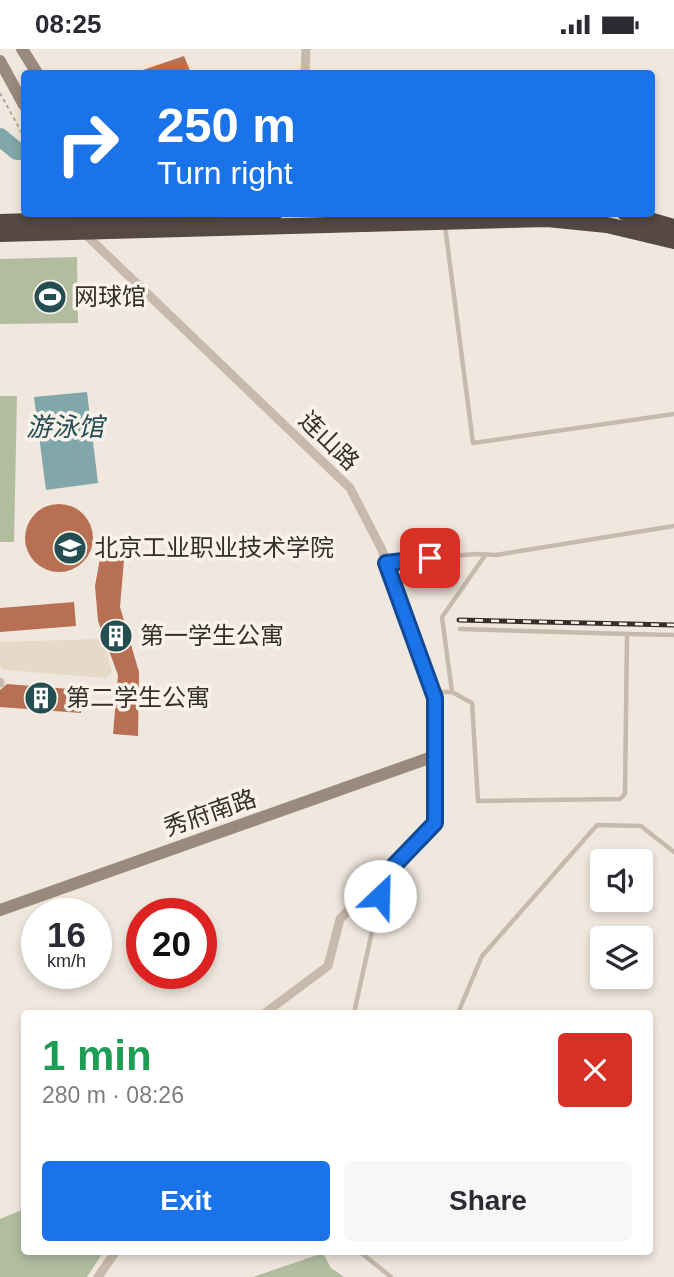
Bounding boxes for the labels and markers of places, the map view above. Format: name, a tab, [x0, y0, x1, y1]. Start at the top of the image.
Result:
sports icon: 网球馆	[31, 278, 69, 316]
place label: 网球馆	[74, 283, 146, 310]
pin	[400, 528, 460, 588]
school or university icon: 北京工业职业技术学院	[51, 529, 89, 567]
place label: 北京工业职业技术学院	[94, 534, 334, 561]
building icon: 第一学生公寓	[97, 617, 135, 655]
place label: 第一学生公寓	[140, 622, 284, 649]
building icon: 第二学生公寓	[22, 679, 60, 717]
place label: 第二学生公寓	[66, 684, 210, 711]

